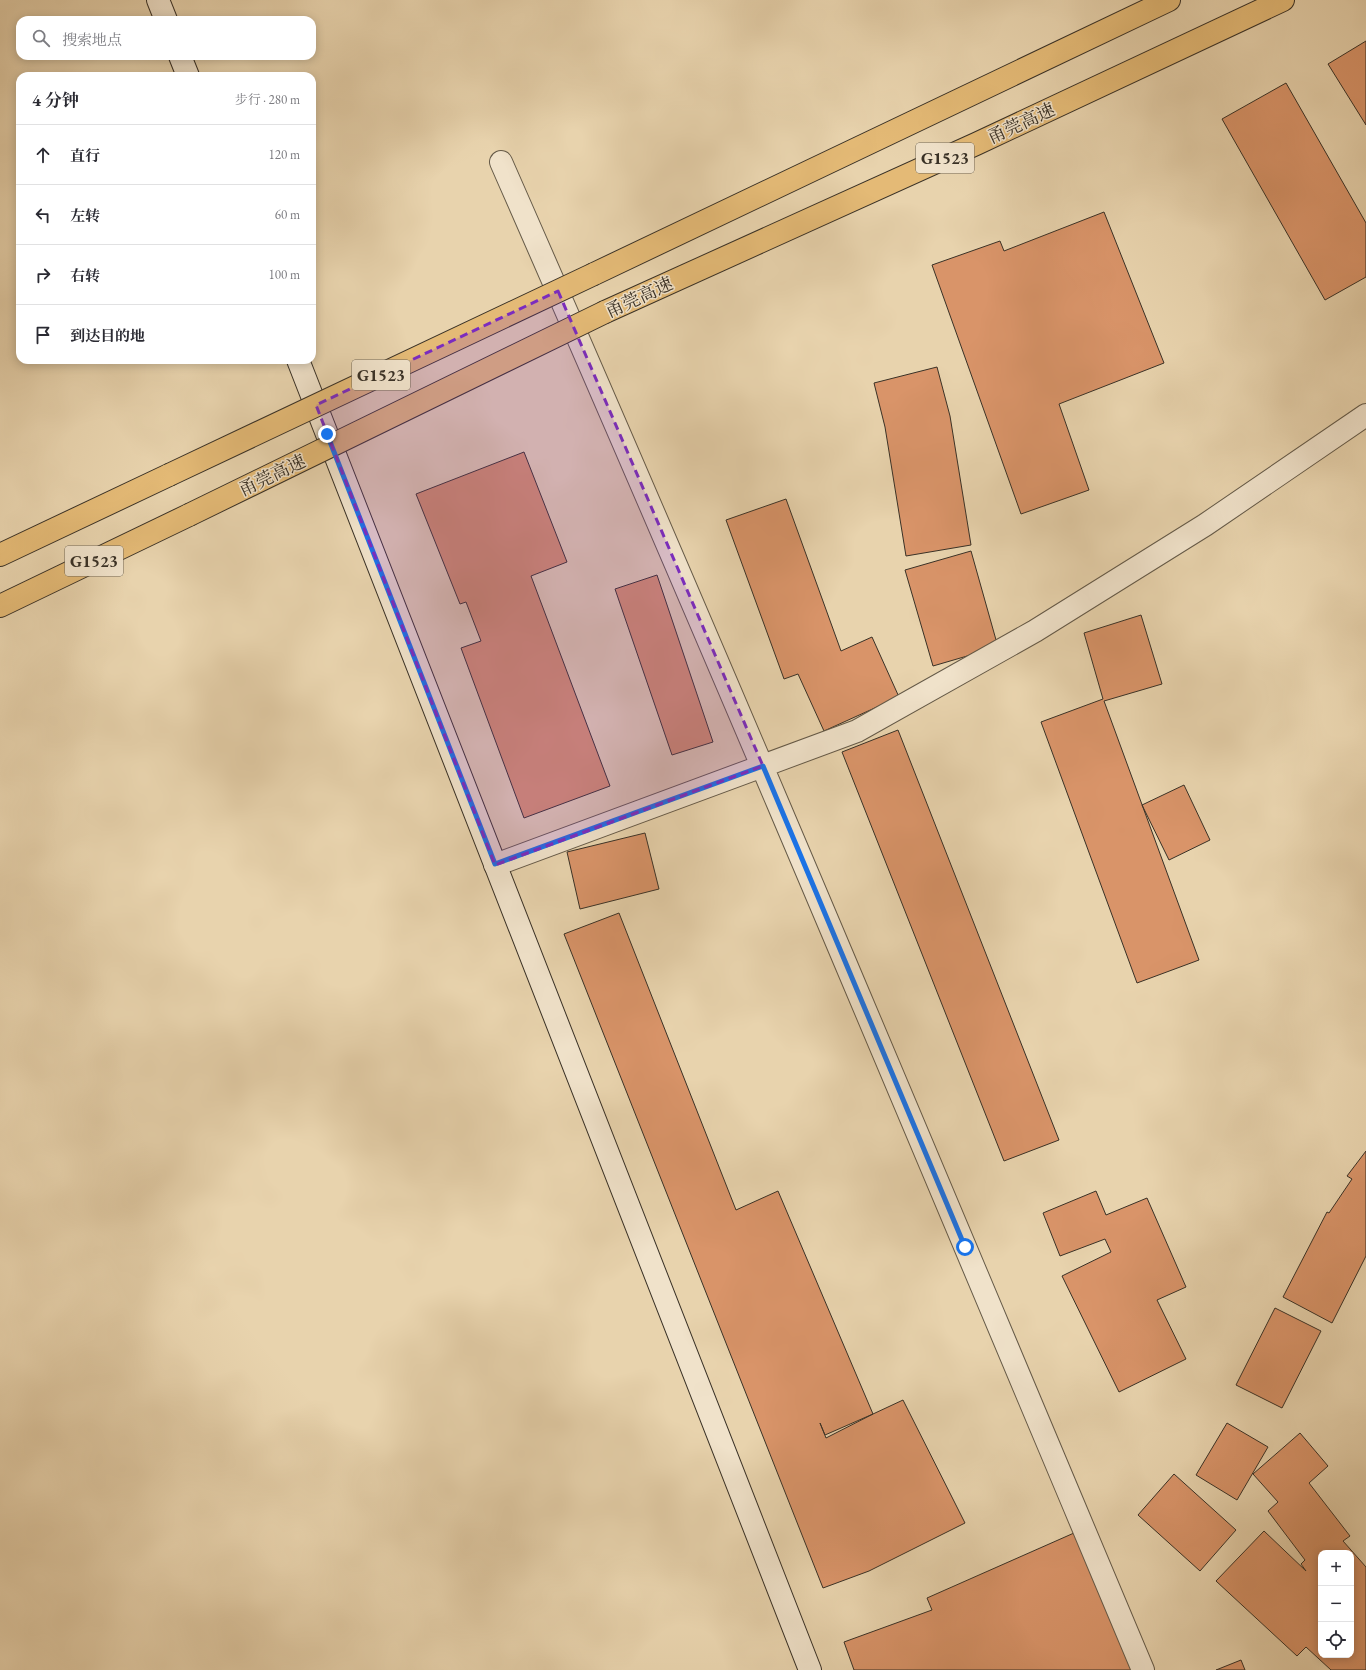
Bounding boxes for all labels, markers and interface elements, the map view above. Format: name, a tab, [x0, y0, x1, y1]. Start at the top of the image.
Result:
search box	[16, 16, 316, 60]
icon: search	[30, 27, 52, 49]
text: 搜索地点	[62, 30, 122, 49]
text: 4 分钟	[32, 89, 79, 111]
text: 步行 · 280 m	[235, 91, 300, 108]
street label: 甬莞高速	[984, 97, 1058, 149]
road number: G1523	[916, 143, 974, 173]
icon: ahead	[32, 144, 54, 166]
text: 直行	[70, 146, 100, 165]
text: 120 m	[269, 146, 300, 163]
icon: left	[32, 204, 54, 226]
text: 左转	[70, 206, 100, 225]
text: 60 m	[275, 206, 300, 223]
icon: right	[32, 264, 54, 286]
text: 右转	[70, 266, 100, 285]
text: 100 m	[269, 266, 300, 283]
street label: 甬莞高速	[602, 271, 676, 323]
icon: arrive	[32, 324, 54, 346]
text: 到达目的地	[70, 326, 145, 345]
road number: G1523	[352, 360, 410, 390]
route end	[318, 425, 336, 443]
street label: 甬莞高速	[235, 449, 309, 501]
road number: G1523	[65, 546, 123, 576]
route start	[956, 1238, 974, 1256]
map controls	[1318, 1550, 1354, 1658]
button: +	[1318, 1550, 1354, 1586]
button: −	[1318, 1586, 1354, 1622]
button: locate	[1318, 1622, 1354, 1658]

